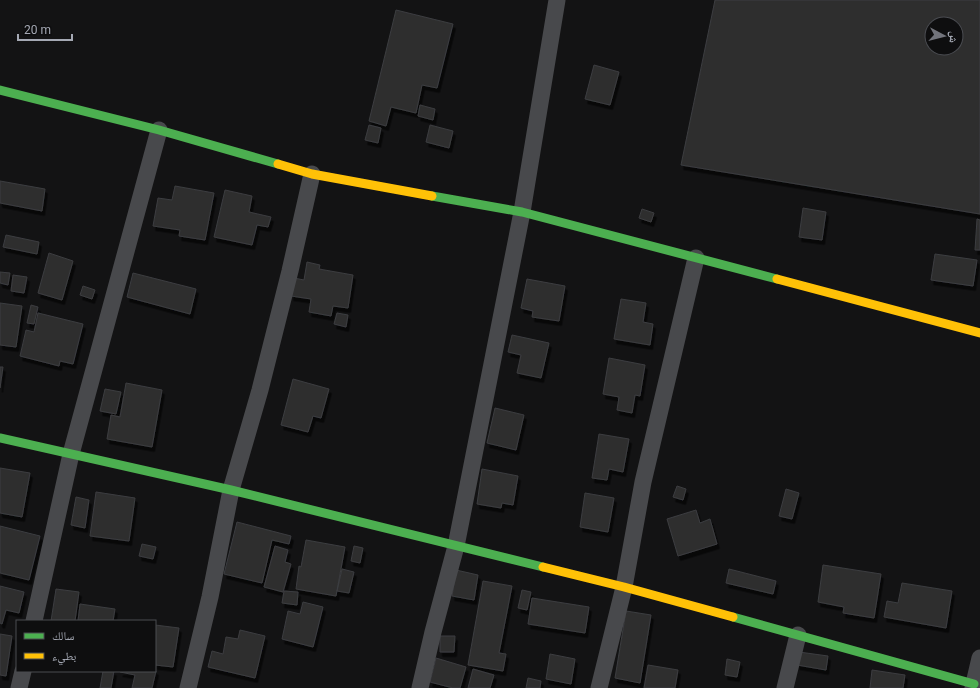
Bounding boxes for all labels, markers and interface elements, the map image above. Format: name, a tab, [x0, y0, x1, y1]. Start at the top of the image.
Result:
scale bar	[18, 16, 72, 42]
north arrow	[924, 16, 964, 56]
text: 20 m	[24, 23, 51, 37]
text: ش	[945, 30, 961, 44]
legend	[16, 620, 156, 672]
text: سالك	[52, 629, 74, 643]
text: بطيء	[52, 649, 76, 666]

